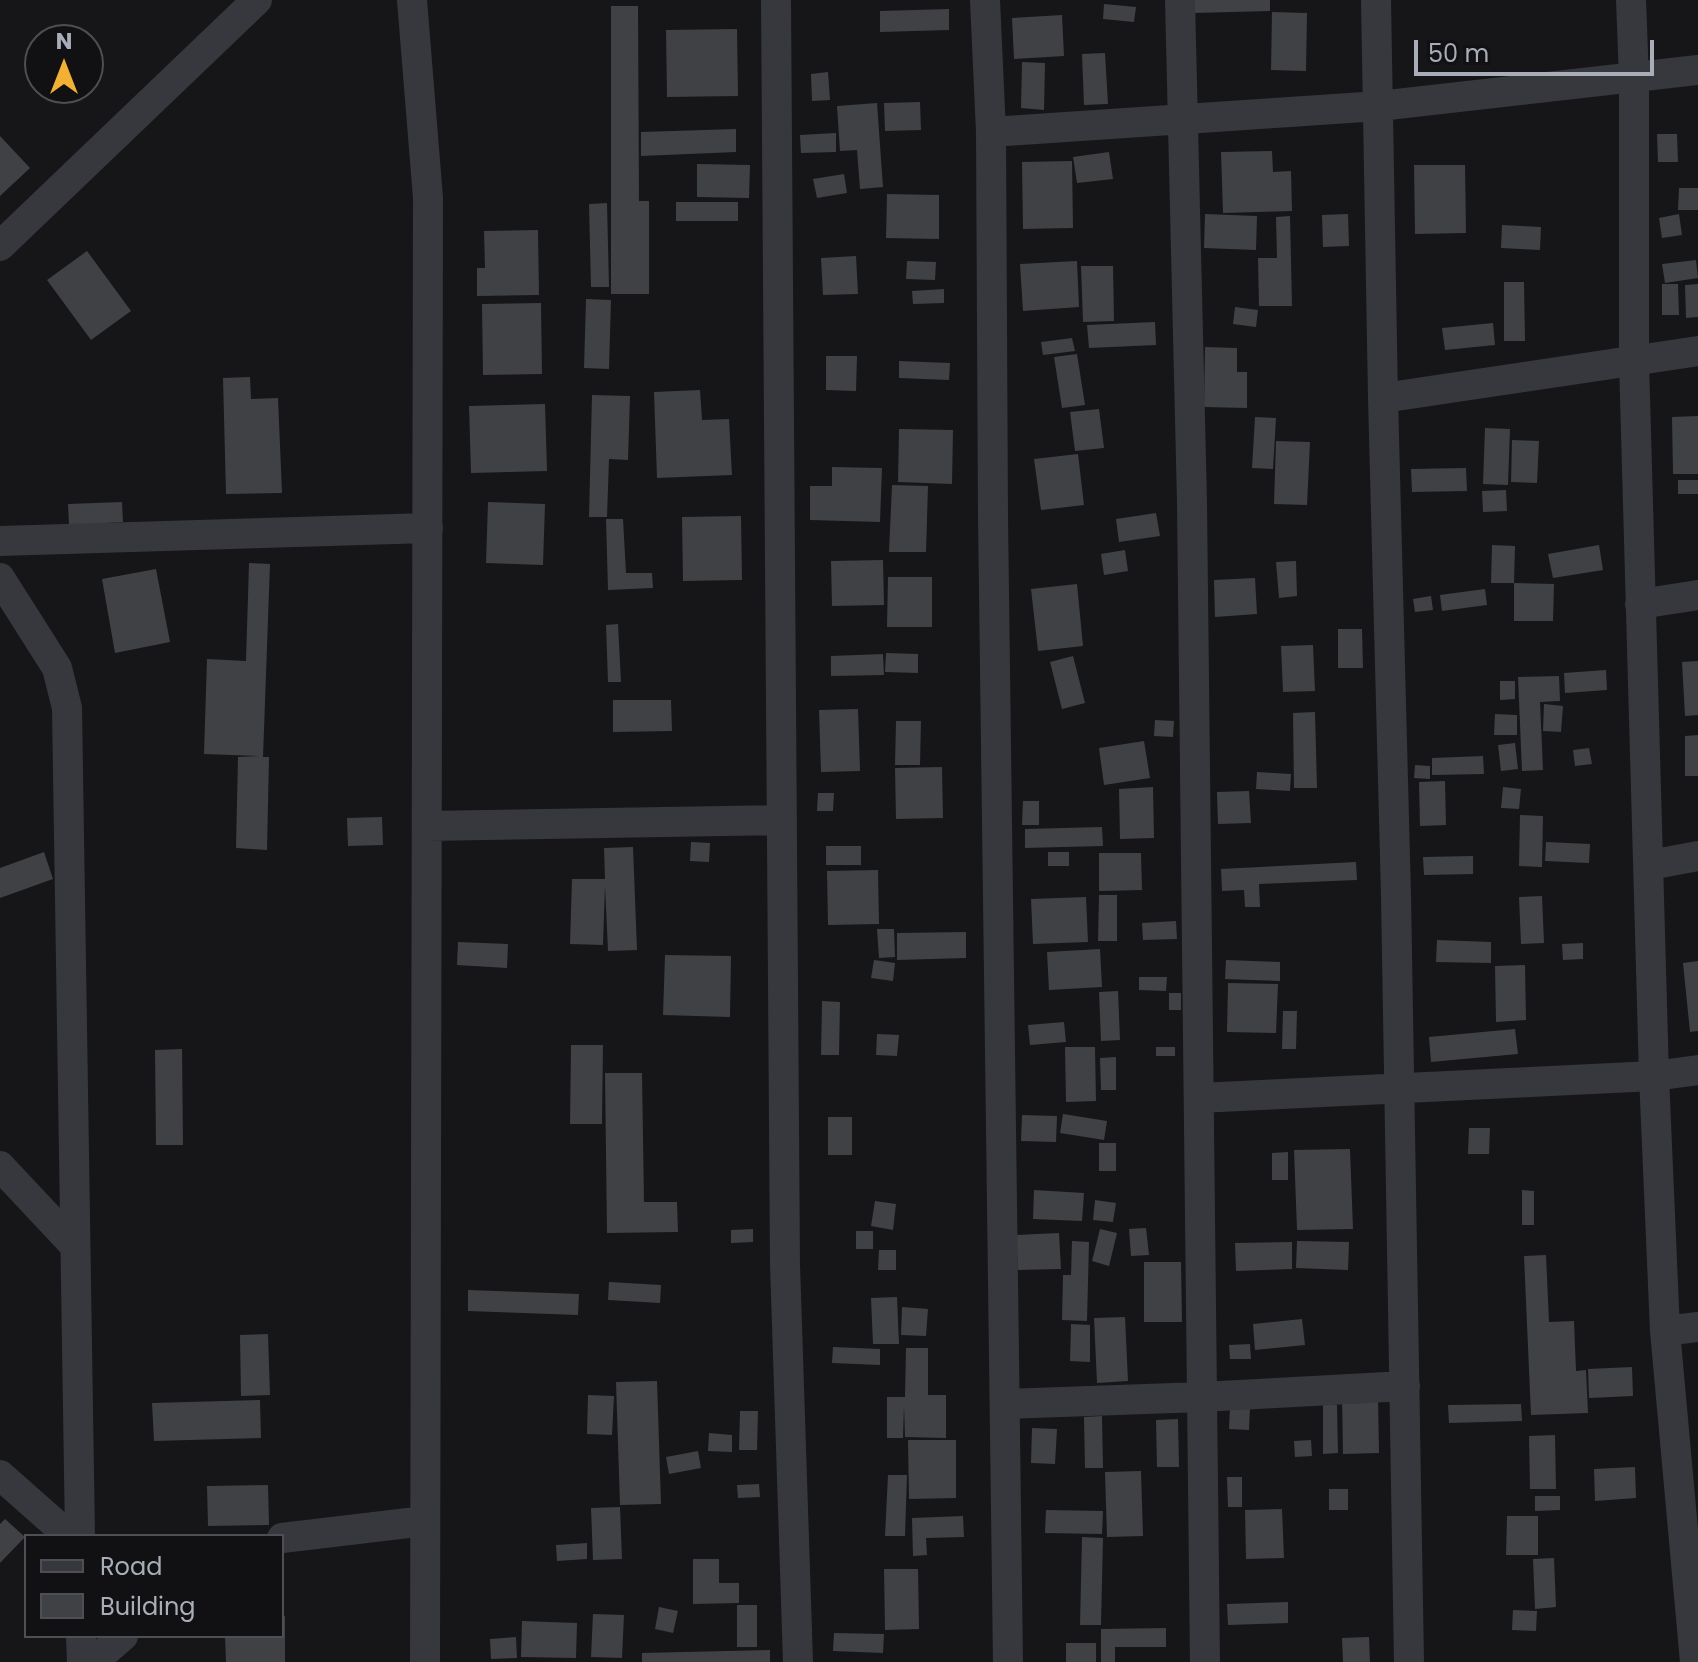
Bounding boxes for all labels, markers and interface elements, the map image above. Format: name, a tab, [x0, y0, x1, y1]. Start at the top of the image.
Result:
north arrow	[24, 24, 104, 104]
scale bar	[1418, 24, 1658, 74]
text: N	[56, 26, 72, 57]
text: 50 m	[1428, 37, 1489, 70]
legend	[24, 1534, 284, 1638]
text: Road	[100, 1550, 162, 1583]
text: Building	[100, 1590, 196, 1623]

